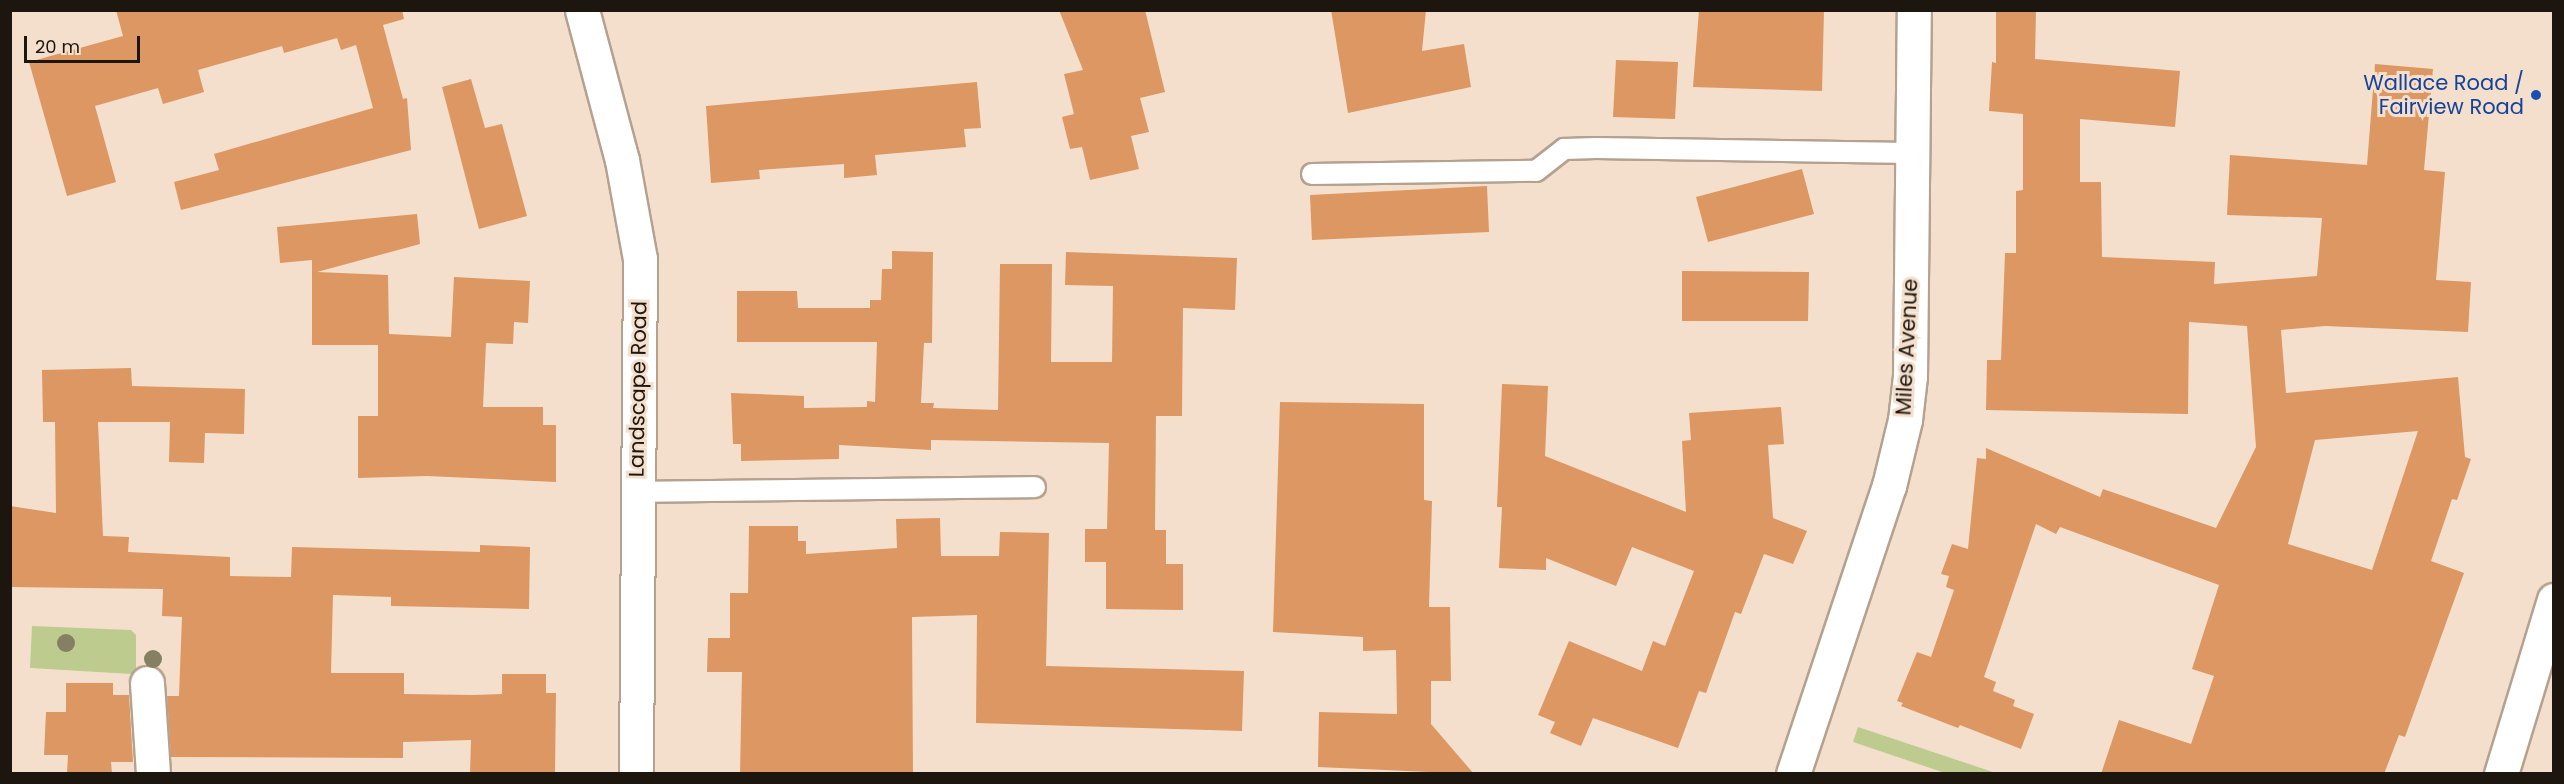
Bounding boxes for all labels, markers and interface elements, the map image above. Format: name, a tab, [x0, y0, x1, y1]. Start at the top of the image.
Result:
scale bar	[27, 24, 142, 62]
text: 20 m	[35, 34, 80, 59]
place label: Wallace Road / Fairview Road	[2363, 70, 2524, 120]
marker: Wallace Road / Fairview Road	[2529, 88, 2543, 102]
street label: Miles Avenue	[1891, 278, 1923, 416]
street label: Landscape Road	[624, 301, 652, 477]

